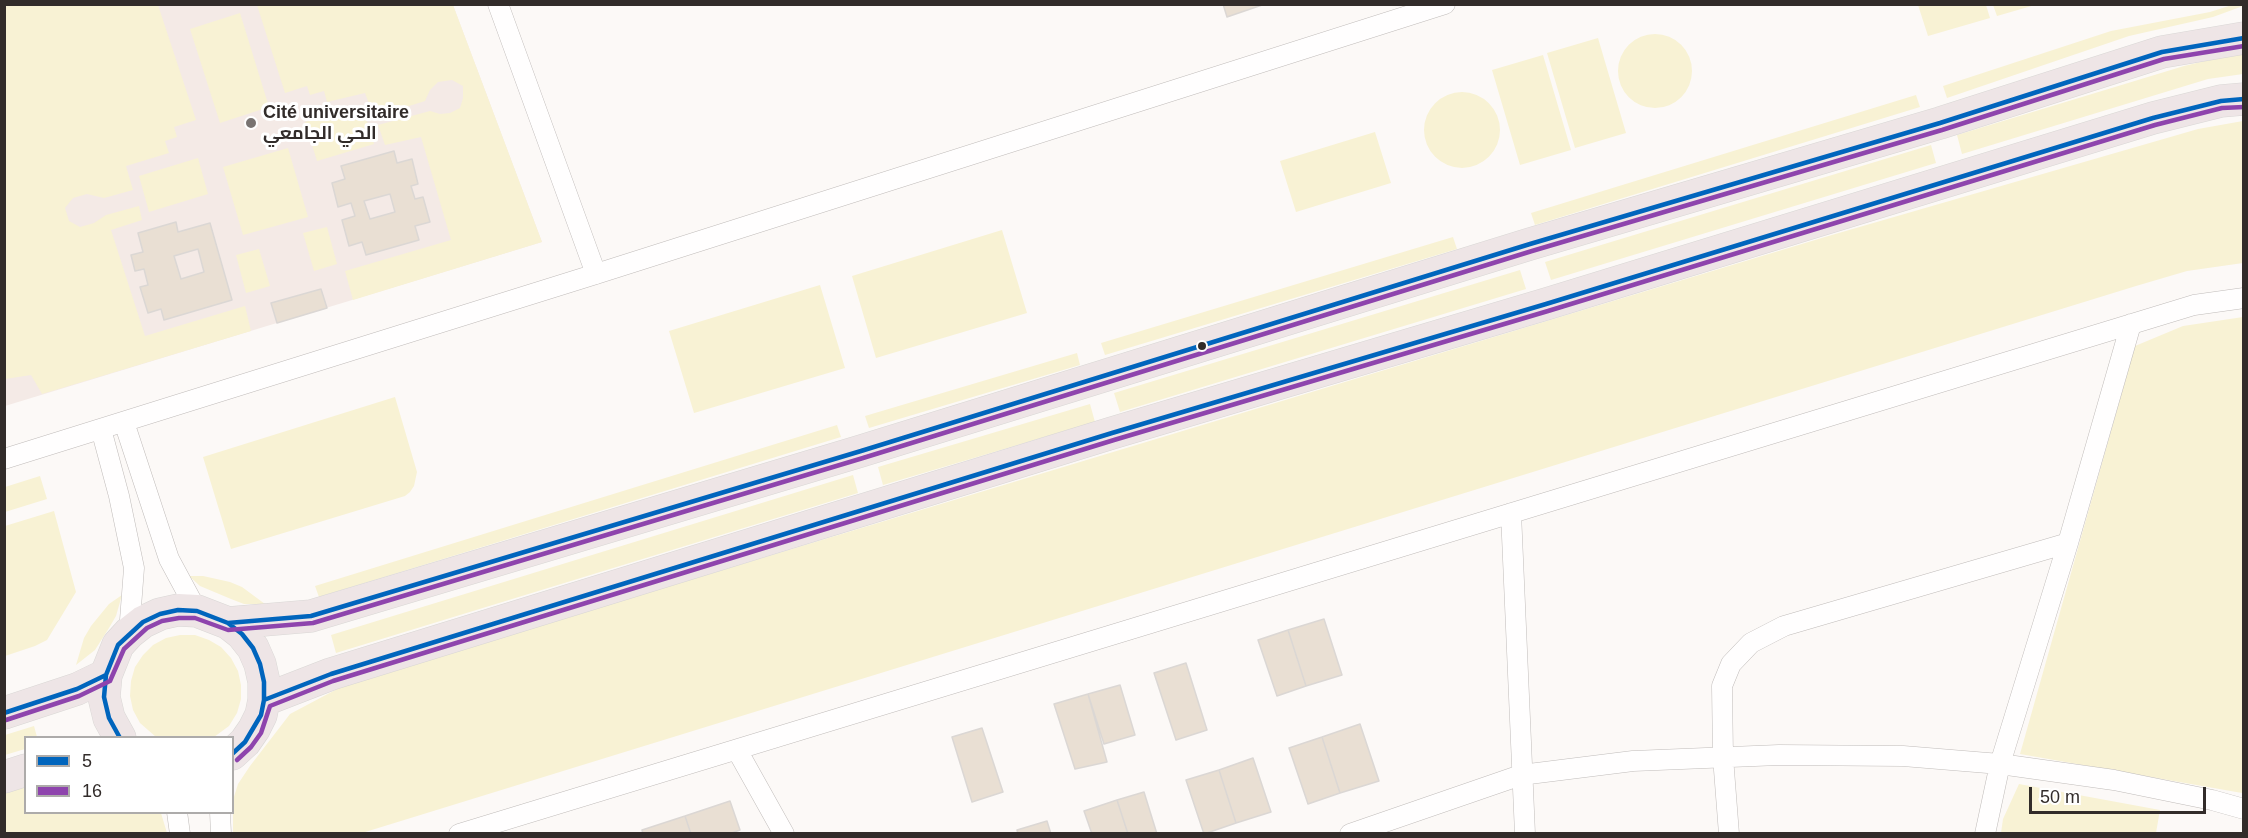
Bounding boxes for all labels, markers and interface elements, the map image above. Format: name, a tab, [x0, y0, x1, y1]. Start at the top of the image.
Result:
place label: Cité universitaire الحي الجامعي	[263, 102, 409, 144]
marker: Cité universitaire الحي الجامعي	[244, 116, 258, 130]
unlabelled marker	[1196, 340, 1208, 352]
legend	[24, 736, 234, 814]
text: 5	[82, 751, 92, 771]
scale bar	[2032, 775, 2209, 813]
text: 16	[82, 781, 102, 801]
text: 50 m	[2040, 787, 2080, 807]

